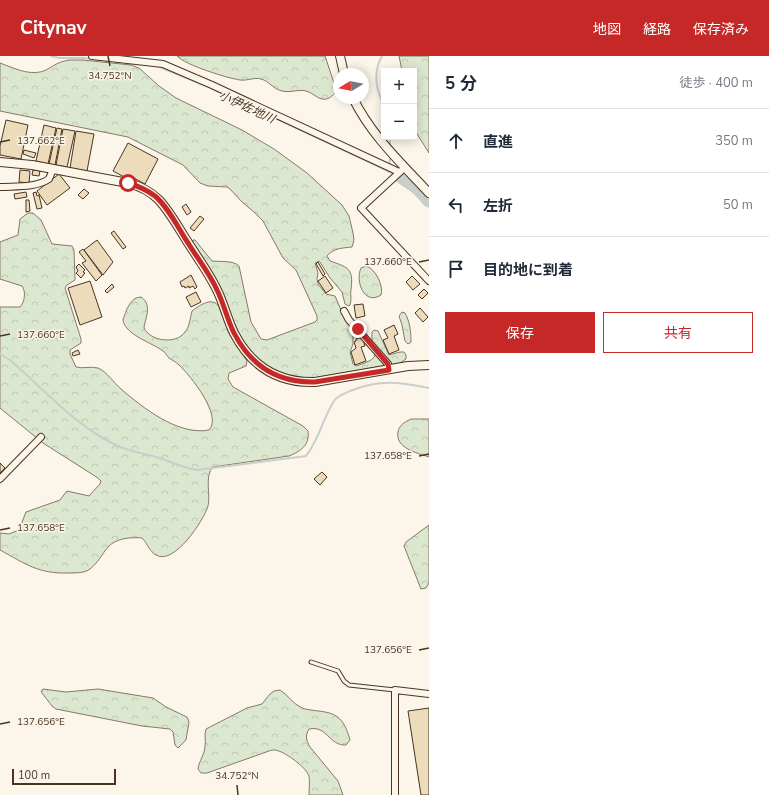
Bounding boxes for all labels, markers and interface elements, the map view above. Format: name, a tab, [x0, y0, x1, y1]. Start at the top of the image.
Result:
text: Citynav	[20, 15, 87, 41]
text: 地図	[593, 20, 621, 39]
text: 経路	[643, 20, 671, 39]
text: 保存済み	[693, 20, 749, 39]
north arrow	[333, 68, 369, 104]
map controls	[381, 68, 417, 140]
button: +	[381, 68, 417, 104]
text: 34.752°N	[88, 69, 132, 83]
text: 5 分	[445, 72, 477, 95]
text: 徒歩 · 400 m	[679, 74, 753, 92]
water label: 小伊佐地川	[216, 87, 279, 128]
button: −	[381, 104, 417, 140]
icon: ahead	[445, 130, 467, 152]
text: 直進	[483, 132, 513, 152]
text: 350 m	[715, 132, 753, 150]
text: 137.662°E	[17, 134, 65, 148]
route start	[119, 174, 137, 192]
icon: left	[445, 194, 467, 216]
text: 左折	[483, 196, 513, 216]
text: 50 m	[723, 196, 753, 214]
text: 137.660°E	[364, 255, 412, 269]
icon: arrive	[445, 258, 467, 280]
text: 目的地に到着	[483, 260, 573, 280]
button: 保存	[445, 312, 595, 353]
button: 共有	[603, 312, 753, 353]
route end	[349, 320, 367, 338]
text: 137.660°E	[17, 328, 65, 342]
text: 137.658°E	[364, 449, 412, 463]
text: 137.658°E	[17, 521, 65, 535]
text: 137.656°E	[364, 643, 412, 657]
text: 137.656°E	[17, 715, 65, 729]
scale bar	[12, 767, 116, 786]
text: 100 m	[18, 768, 50, 783]
text: 34.752°N	[215, 769, 259, 783]

